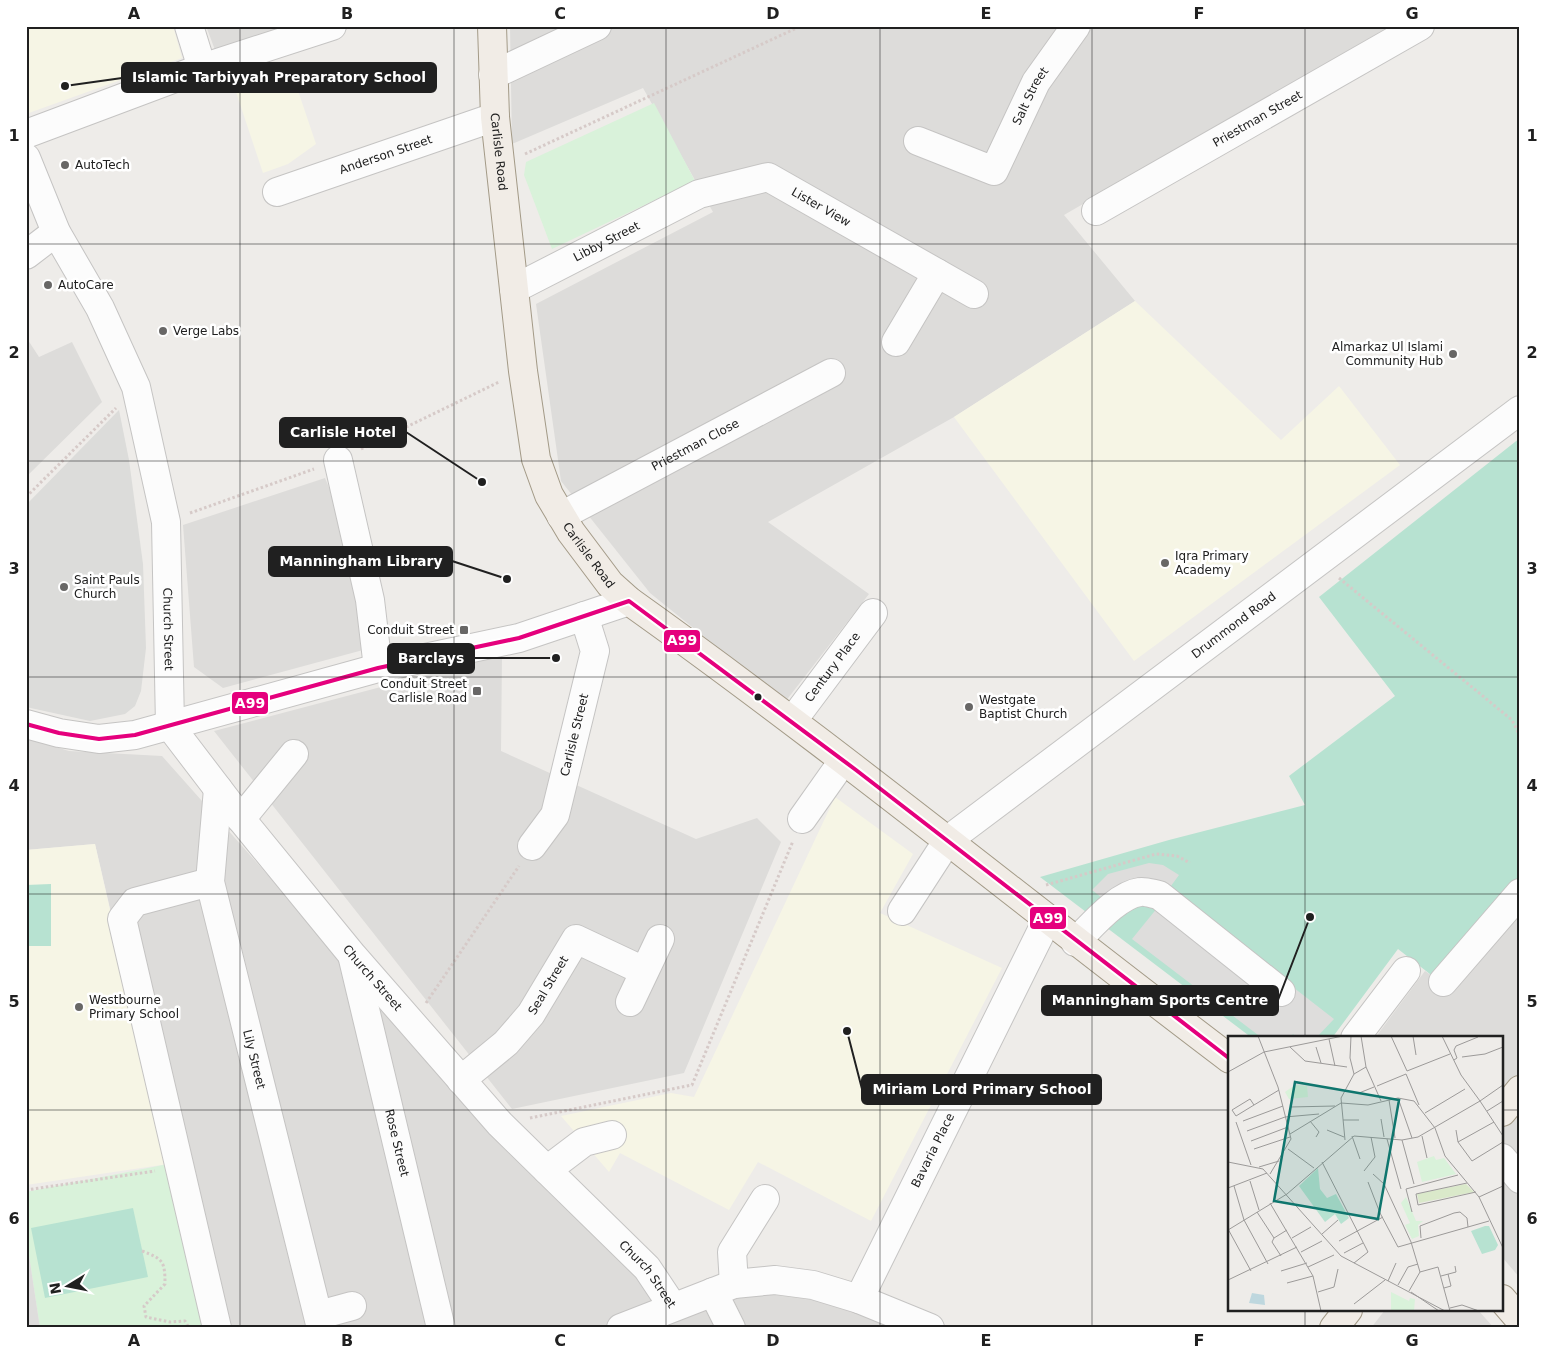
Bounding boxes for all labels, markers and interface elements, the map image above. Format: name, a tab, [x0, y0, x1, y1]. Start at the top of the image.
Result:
text: A	[128, 4, 141, 23]
text: B	[341, 4, 353, 23]
text: C	[554, 4, 566, 23]
text: D	[766, 4, 780, 23]
text: E	[981, 4, 991, 23]
text: F	[1194, 4, 1204, 23]
text: G	[1405, 4, 1419, 23]
callout: Islamic Tarbiyyah Preparatory School	[122, 63, 436, 92]
street label: Salt Street	[1010, 64, 1051, 127]
text: Islamic Tarbiyyah Preparatory School	[132, 69, 426, 85]
street label: Priestman Street	[1210, 88, 1305, 150]
street label: Carlisle Road	[488, 113, 510, 191]
text: 1	[8, 126, 20, 145]
text: 1	[1526, 126, 1538, 145]
street label: Anderson Street	[337, 132, 434, 177]
place label: AutoTech	[75, 158, 130, 172]
marker: AutoTech	[59, 159, 71, 171]
street label: Lister View	[789, 185, 853, 230]
street label: Libby Street	[571, 219, 642, 264]
place label: AutoCare	[58, 278, 114, 292]
marker: AutoCare	[42, 279, 54, 291]
place label: Verge Labs	[173, 324, 239, 338]
marker: Verge Labs	[157, 325, 169, 337]
place label: Almarkaz Ul Islami Community Hub	[1332, 340, 1443, 368]
text: 2	[8, 343, 20, 362]
text: 2	[1526, 343, 1538, 362]
marker: Almarkaz Ul Islami Community Hub	[1447, 348, 1459, 360]
street label: Priestman Close	[649, 416, 741, 474]
callout: Carlisle Hotel	[280, 418, 406, 447]
text: Carlisle Hotel	[290, 424, 396, 440]
street label: Carlisle Road	[560, 520, 618, 591]
callout: Manningham Library	[269, 547, 452, 576]
place label: Iqra Primary Academy	[1175, 549, 1249, 577]
text: Manningham Library	[279, 553, 443, 569]
marker: Iqra Primary Academy	[1159, 557, 1171, 569]
text: 3	[8, 559, 20, 578]
text: 3	[1526, 559, 1538, 578]
place label: Saint Pauls Church	[74, 573, 140, 601]
marker: Saint Pauls Church	[58, 581, 70, 593]
street label: Church Street	[160, 588, 176, 671]
street label: Drummond Road	[1189, 589, 1279, 661]
place label: Conduit Street	[367, 623, 454, 637]
marker: Conduit Street	[458, 624, 470, 636]
line badge: A99	[663, 629, 701, 653]
street label: Century Place	[802, 629, 863, 705]
text: A99	[667, 632, 697, 648]
callout: Barclays	[388, 644, 474, 673]
text: Barclays	[398, 650, 464, 666]
place label: Conduit Street Carlisle Road	[380, 677, 467, 705]
marker: Conduit Street Carlisle Road	[471, 685, 483, 697]
line badge: A99	[231, 691, 269, 715]
street label: Carlisle Street	[558, 692, 591, 778]
unlabelled marker	[753, 692, 763, 702]
place label: Westgate Baptist Church	[979, 693, 1067, 721]
text: A99	[235, 695, 265, 711]
marker: Westgate Baptist Church	[963, 701, 975, 713]
text: 4	[8, 776, 20, 795]
text: 4	[1526, 776, 1538, 795]
line badge: A99	[1029, 906, 1067, 930]
text: A99	[1033, 910, 1063, 926]
street label: Church Street	[340, 942, 405, 1014]
street label: Seal Street	[525, 953, 571, 1017]
callout: Manningham Sports Centre	[1042, 986, 1278, 1015]
text: 5	[8, 992, 20, 1011]
text: Manningham Sports Centre	[1052, 992, 1268, 1008]
text: 5	[1526, 992, 1538, 1011]
place label: Westbourne Primary School	[89, 993, 179, 1021]
marker: Westbourne Primary School	[73, 1001, 85, 1013]
street label: Lily Street	[240, 1028, 268, 1091]
inset map	[1228, 1036, 1504, 1312]
callout: Miriam Lord Primary School	[862, 1075, 1101, 1104]
text: Miriam Lord Primary School	[873, 1081, 1091, 1097]
street label: Rose Street	[382, 1108, 412, 1178]
street label: Bavaria Place	[908, 1111, 957, 1190]
text: 6	[8, 1209, 20, 1228]
text: 6	[1526, 1209, 1538, 1228]
street label: Church Street	[616, 1238, 679, 1311]
north arrow	[42, 1262, 92, 1312]
text: N	[46, 1281, 64, 1295]
text: A	[128, 1331, 141, 1350]
text: B	[341, 1331, 353, 1350]
text: C	[554, 1331, 566, 1350]
text: D	[766, 1331, 780, 1350]
text: E	[981, 1331, 991, 1350]
text: F	[1194, 1331, 1204, 1350]
text: G	[1405, 1331, 1419, 1350]

